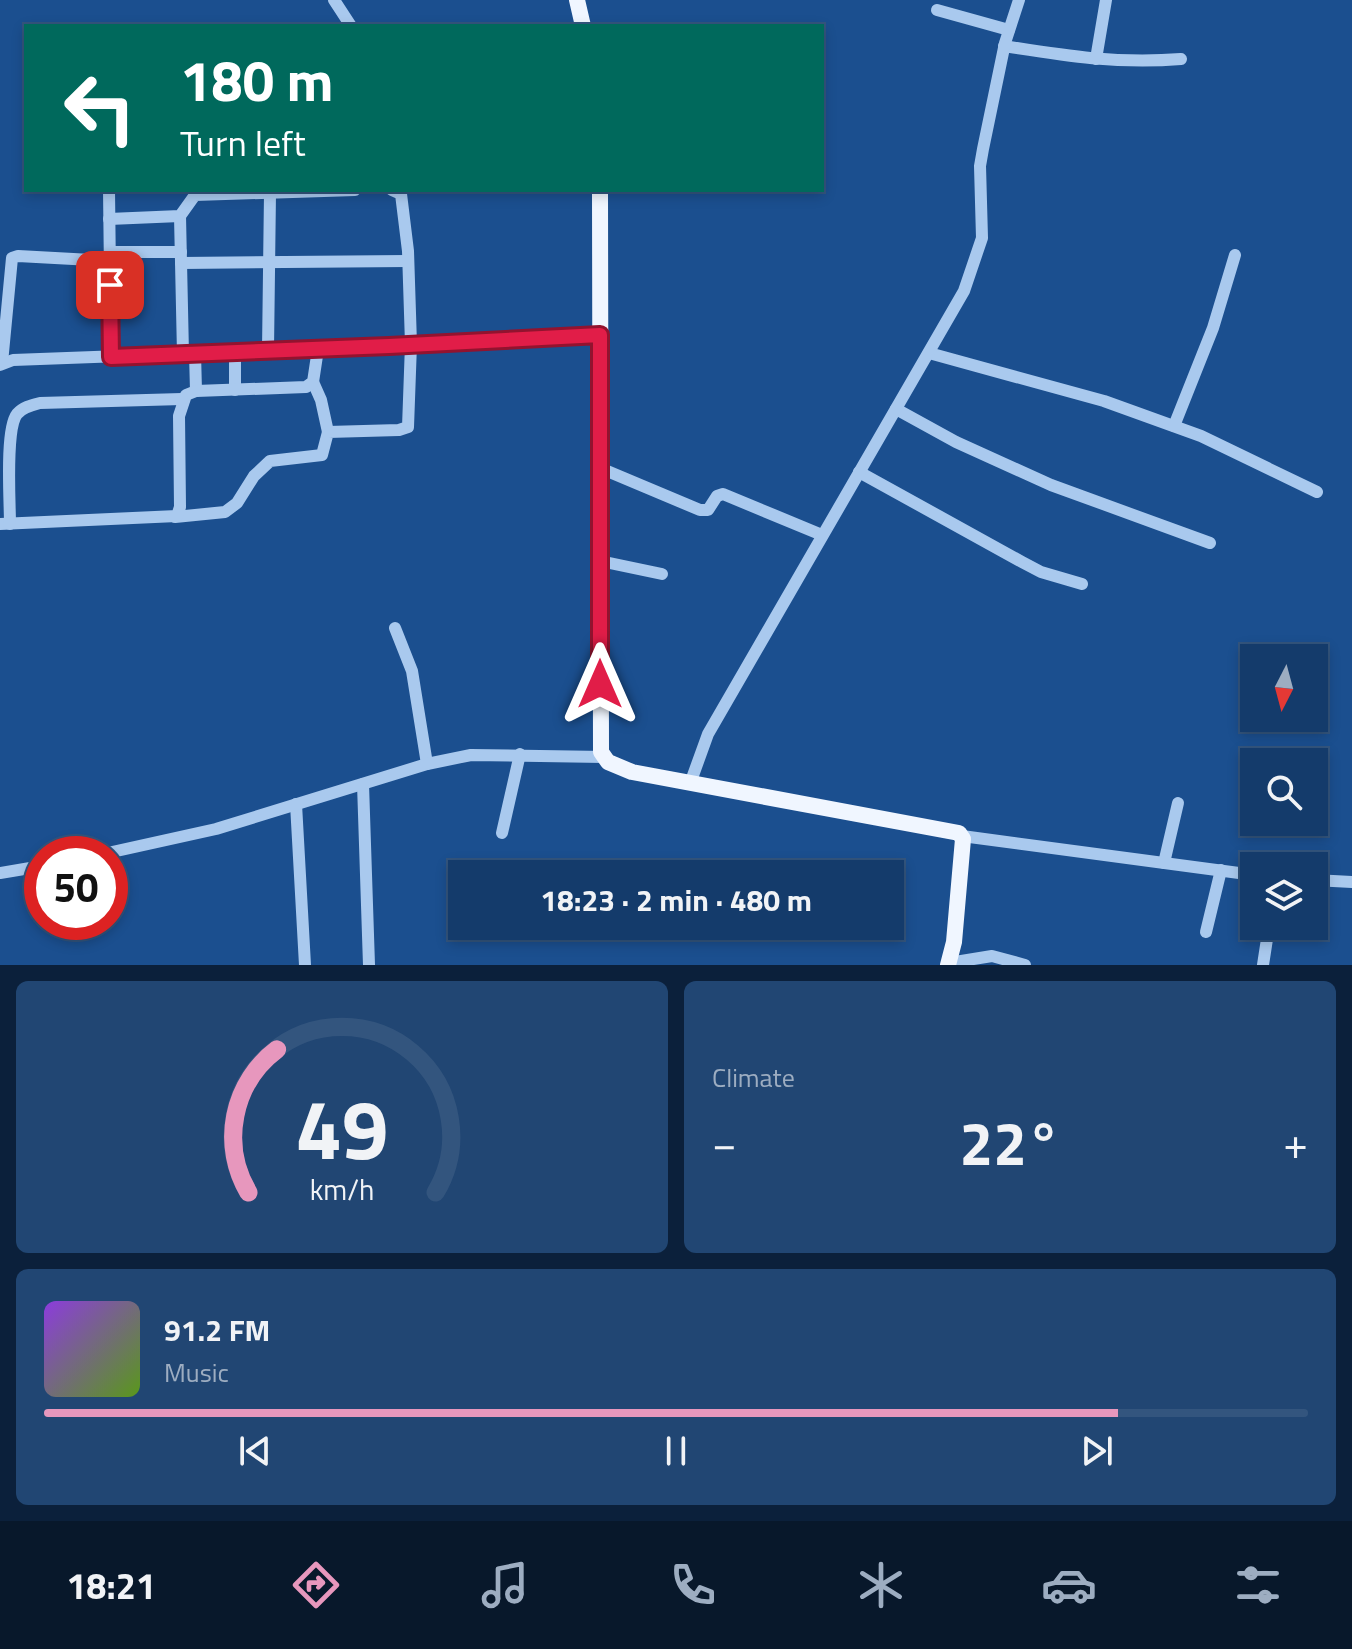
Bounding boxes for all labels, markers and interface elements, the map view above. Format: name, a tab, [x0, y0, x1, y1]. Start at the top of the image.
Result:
text: 180 m	[180, 38, 333, 123]
icon: left	[48, 56, 152, 160]
text: Turn left	[180, 115, 306, 170]
pin	[76, 251, 144, 319]
icon: arrive	[88, 263, 132, 307]
position arrow	[558, 642, 642, 726]
north arrow	[1240, 644, 1328, 732]
map controls	[1240, 644, 1328, 940]
button: search	[1240, 748, 1328, 836]
speed limit sign: 50	[24, 836, 128, 940]
button: layers	[1240, 852, 1328, 940]
text: 18:23 · 2 min · 480 m	[540, 877, 812, 923]
text: Climate	[712, 1058, 795, 1097]
text: 49	[295, 1065, 389, 1191]
text: 22°	[960, 1097, 1060, 1188]
text: −	[712, 1109, 737, 1176]
text: +	[1283, 1109, 1308, 1176]
text: km/h	[310, 1168, 374, 1211]
text: 91.2 FM	[164, 1307, 270, 1353]
text: Music	[164, 1353, 229, 1392]
icon: previous	[233, 1429, 277, 1473]
icon: pause	[654, 1429, 698, 1473]
icon: next	[1075, 1429, 1119, 1473]
icon: directions	[288, 1557, 344, 1613]
icon: music	[477, 1557, 533, 1613]
icon: phone	[665, 1557, 721, 1613]
icon: climate	[853, 1557, 909, 1613]
icon: car	[1041, 1557, 1097, 1613]
icon: filters	[1230, 1557, 1286, 1613]
text: 18:21	[66, 1558, 156, 1613]

